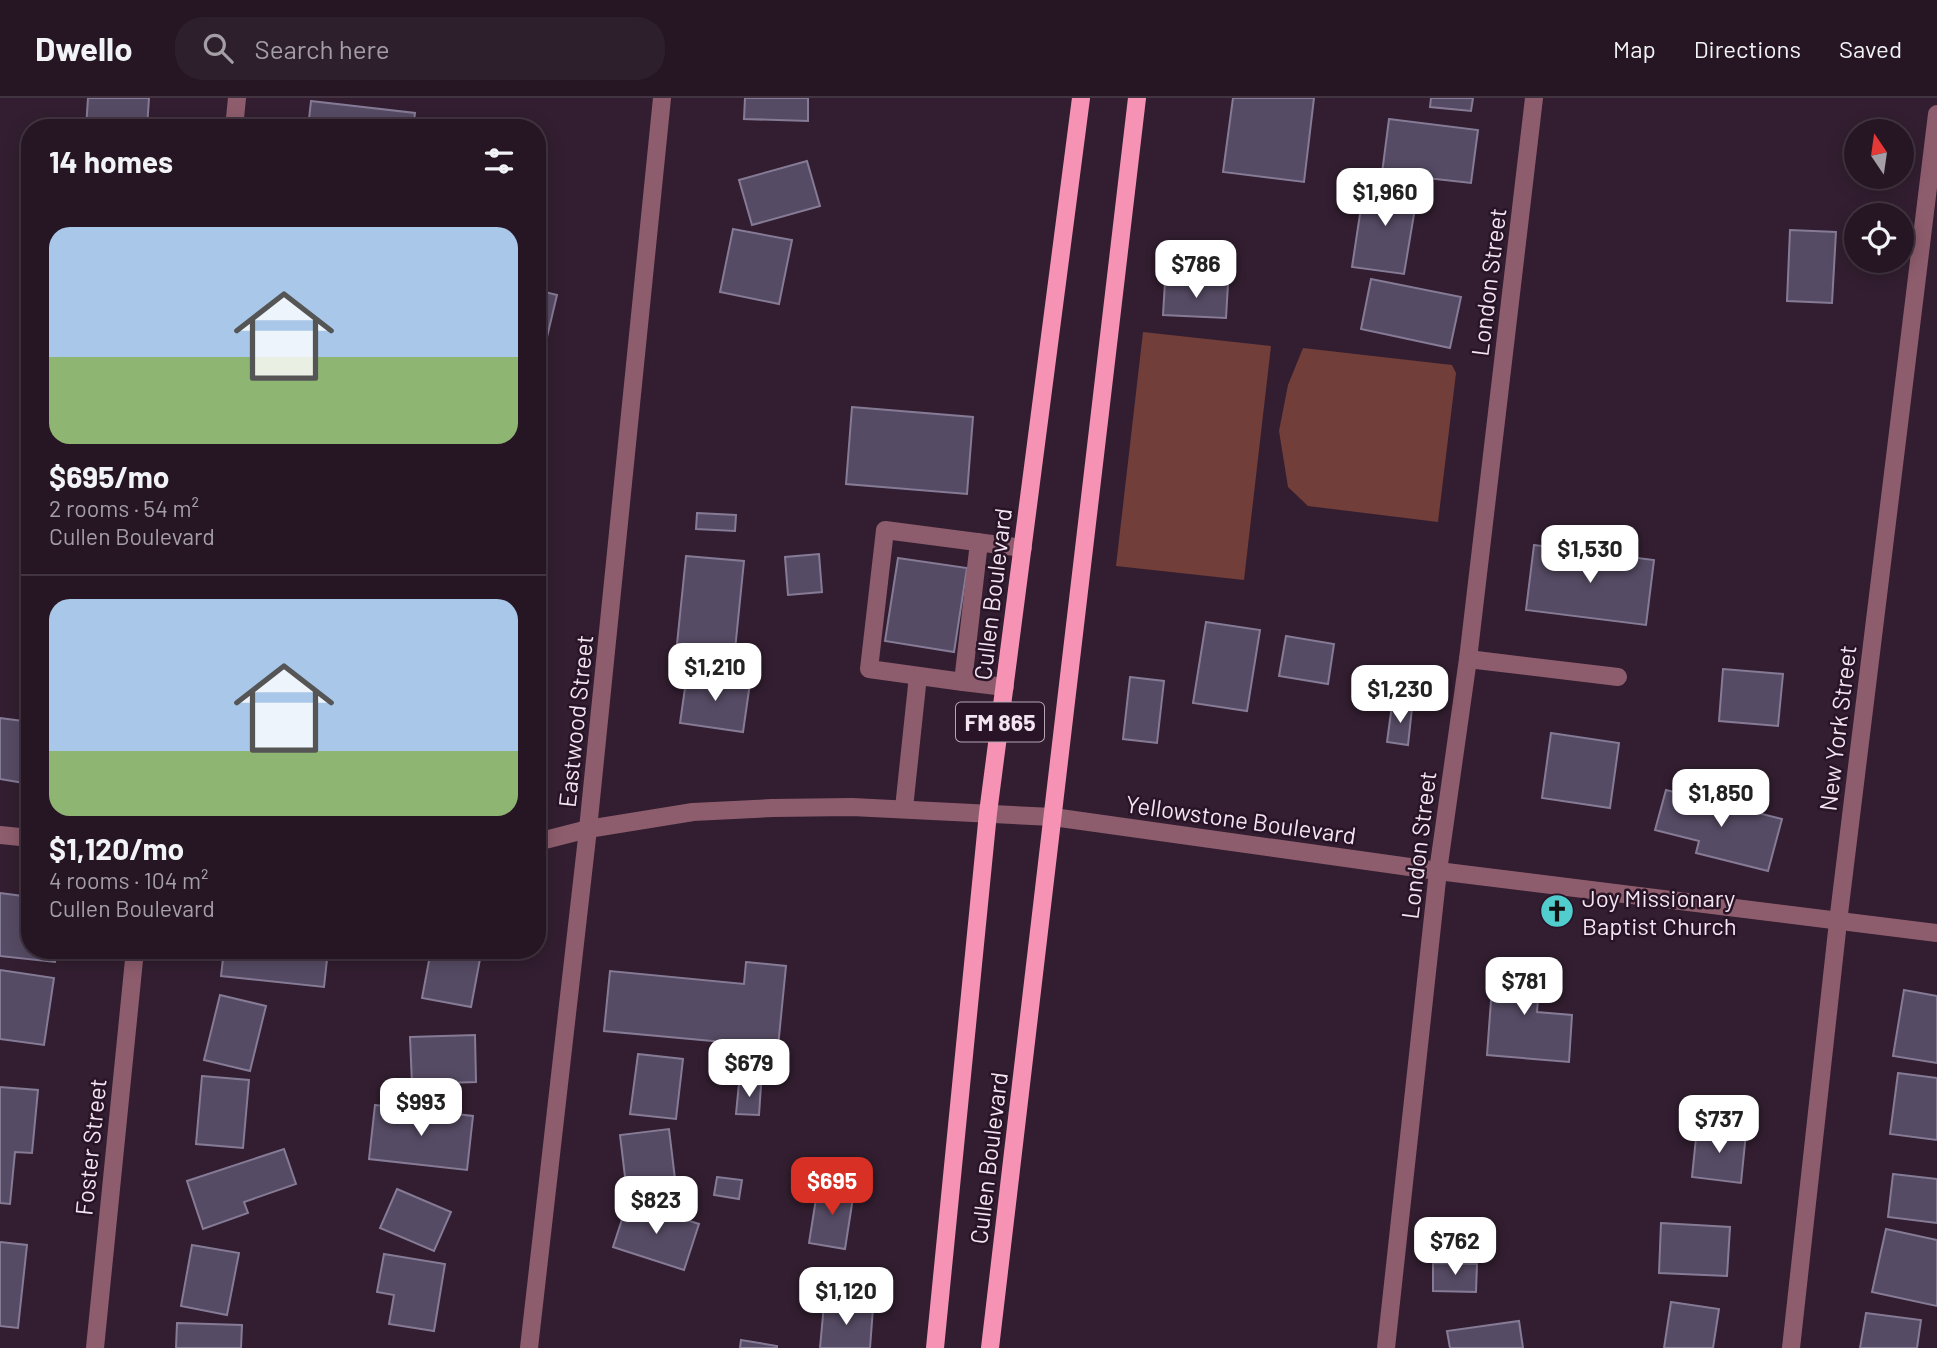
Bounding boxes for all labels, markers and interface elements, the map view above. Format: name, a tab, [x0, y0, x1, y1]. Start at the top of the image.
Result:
search box	[175, 17, 665, 80]
text: Dwello	[35, 28, 133, 68]
icon: search	[199, 29, 237, 67]
text: Search here	[255, 33, 390, 64]
text: Map	[1613, 34, 1656, 63]
text: Directions	[1694, 34, 1801, 63]
text: Saved	[1839, 34, 1902, 63]
north arrow	[1844, 119, 1914, 189]
map controls	[1844, 119, 1914, 273]
icon: filters	[480, 142, 518, 180]
text: 14 homes	[49, 143, 173, 179]
pin: $1,960	[1328, 169, 1442, 228]
text: $1,960	[1352, 177, 1418, 205]
button: locate	[1844, 203, 1914, 273]
street label: London Street	[1465, 206, 1511, 358]
pin: $786	[1155, 240, 1237, 300]
text: $786	[1171, 249, 1221, 277]
icon: home	[221, 273, 347, 399]
text: $695/mo	[49, 458, 169, 494]
text: 2 rooms · 54 m²	[49, 494, 199, 522]
street label: Cullen Boulevard	[967, 506, 1017, 682]
text: Cullen Boulevard	[49, 522, 215, 550]
pin: $1,530	[1533, 526, 1647, 585]
text: $1,530	[1557, 534, 1623, 562]
street label: Eastwood Street	[552, 633, 598, 809]
street label: New York Street	[1812, 643, 1862, 813]
pin: $1,210	[658, 644, 772, 703]
icon: home	[221, 645, 347, 771]
text: $1,210	[684, 652, 746, 680]
pin: $1,230	[1343, 666, 1457, 725]
text: $1,230	[1367, 674, 1433, 702]
road number: FM 865	[956, 702, 1044, 742]
street label: London Street	[1395, 769, 1441, 921]
pin: $1,850	[1664, 770, 1778, 829]
text: $1,850	[1688, 778, 1754, 806]
street label: Yellowstone Boulevard	[1124, 788, 1358, 850]
text: $1,120/mo	[49, 830, 184, 866]
text: 4 rooms · 104 m²	[49, 866, 209, 894]
place label: Joy Missionary Baptist Church	[1582, 883, 1737, 940]
church icon: Joy Missionary Baptist Church	[1538, 892, 1576, 930]
text: Cullen Boulevard	[49, 894, 215, 922]
pin: $781	[1483, 958, 1565, 1017]
text: $781	[1502, 966, 1546, 994]
pin: $679	[708, 1040, 790, 1099]
text: $679	[724, 1048, 774, 1076]
street label: Cullen Boulevard	[963, 1070, 1013, 1246]
street label: Foster Street	[68, 1077, 112, 1217]
pin: $993	[380, 1079, 462, 1138]
text: $993	[396, 1087, 446, 1115]
pin: $737	[1678, 1096, 1760, 1155]
text: $737	[1695, 1104, 1743, 1132]
pin: $695	[791, 1158, 873, 1217]
text: $695	[807, 1166, 857, 1194]
pin: $823	[615, 1176, 697, 1236]
text: $823	[631, 1185, 681, 1213]
pin: $762	[1414, 1218, 1496, 1277]
text: $762	[1430, 1226, 1480, 1254]
pin: $1,120	[789, 1268, 903, 1327]
text: $1,120	[815, 1276, 877, 1304]

